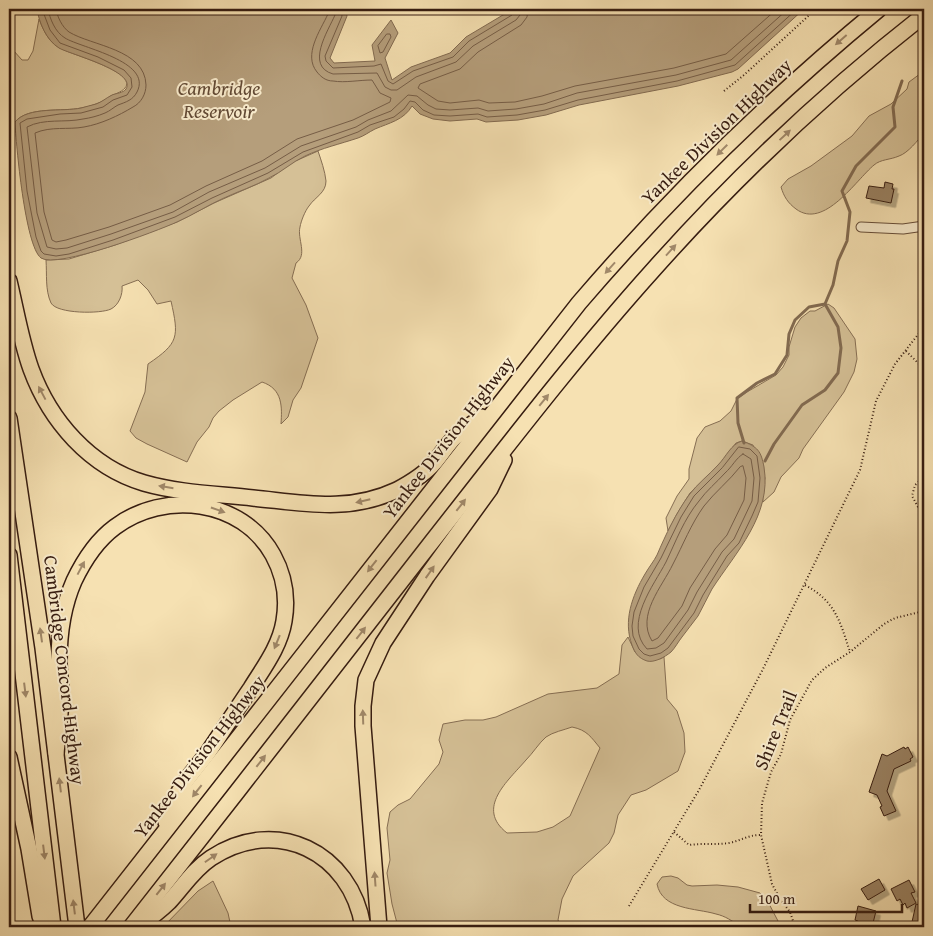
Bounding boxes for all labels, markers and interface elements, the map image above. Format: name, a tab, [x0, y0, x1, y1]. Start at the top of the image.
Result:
one-way arrow	[835, 35, 848, 46]
street label: Yankee Division Highway	[634, 51, 798, 211]
water label: Cambridge Reservoir	[178, 73, 260, 125]
one-way arrow	[779, 129, 791, 141]
one-way arrow	[716, 144, 728, 156]
one-way arrow	[665, 245, 677, 257]
one-way arrow	[604, 261, 615, 274]
street label: Yankee Division Highway	[375, 349, 521, 524]
one-way arrow	[38, 386, 46, 400]
one-way arrow	[539, 393, 550, 406]
one-way arrow	[158, 483, 174, 491]
one-way arrow	[354, 498, 370, 506]
one-way arrow	[456, 499, 467, 512]
one-way arrow	[211, 507, 226, 515]
street label: Cambridge Concord Highway	[37, 554, 93, 787]
one-way arrow	[367, 559, 378, 572]
one-way arrow	[77, 560, 85, 575]
one-way arrow	[425, 565, 435, 579]
one-way arrow	[37, 626, 45, 642]
one-way arrow	[356, 626, 366, 640]
one-way arrow	[273, 635, 281, 649]
street label: Yankee Division Highway	[126, 668, 272, 843]
one-way arrow	[21, 683, 29, 699]
street label: Shire Trail	[746, 686, 804, 774]
one-way arrow	[359, 708, 367, 724]
one-way arrow	[256, 754, 266, 768]
one-way arrow	[56, 777, 64, 793]
one-way arrow	[192, 784, 202, 798]
one-way arrow	[40, 844, 48, 860]
one-way arrow	[205, 853, 218, 863]
one-way arrow	[371, 870, 379, 886]
scale bar	[750, 881, 903, 913]
one-way arrow	[155, 883, 166, 896]
text: 100 m	[758, 888, 796, 909]
one-way arrow	[70, 898, 78, 914]

